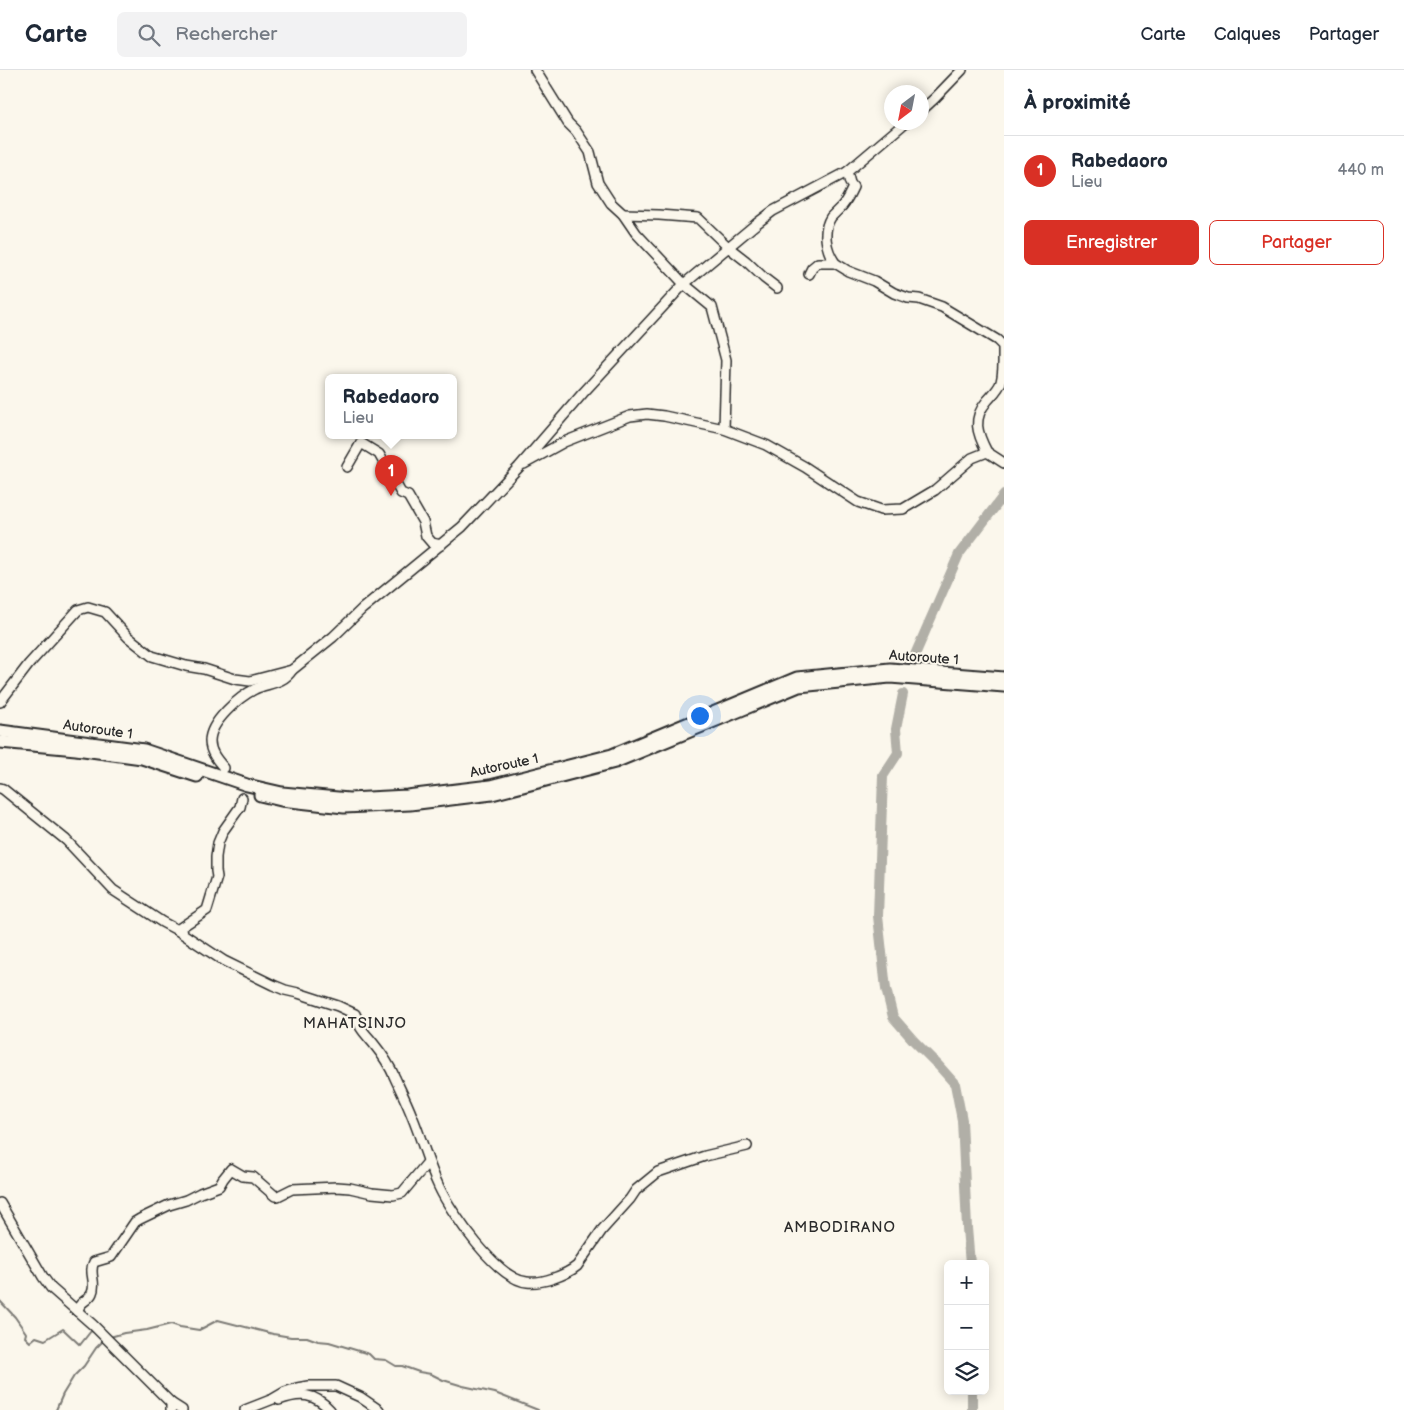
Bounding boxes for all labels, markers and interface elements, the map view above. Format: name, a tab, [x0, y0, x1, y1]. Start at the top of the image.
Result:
search box	[117, 12, 467, 57]
text: Carte	[25, 20, 87, 49]
icon: search	[135, 21, 163, 49]
text: Rechercher	[175, 23, 277, 46]
text: Carte	[1140, 24, 1186, 45]
text: Calques	[1214, 24, 1281, 45]
text: Partager	[1309, 24, 1379, 45]
north arrow	[884, 85, 929, 130]
text: À proximité	[1024, 90, 1131, 115]
text: Rabedaoro	[1071, 150, 1168, 173]
text: 1	[1037, 161, 1043, 180]
text: 440 m	[1338, 161, 1384, 180]
text: Lieu	[1071, 173, 1102, 192]
button: Enregistrer	[1024, 220, 1199, 265]
button: Partager	[1209, 220, 1384, 265]
popup	[325, 374, 457, 439]
text: Rabedaoro	[343, 386, 439, 409]
text: Lieu	[343, 409, 374, 428]
pin: 1	[375, 455, 407, 496]
street label: Autoroute 1	[889, 647, 959, 668]
your location	[687, 703, 713, 729]
street label: Autoroute 1	[62, 716, 134, 743]
street label: Autoroute 1	[468, 750, 540, 781]
district label: MAHATSINJO	[303, 1014, 407, 1033]
district label: AMBODIRANO	[784, 1218, 896, 1237]
map controls	[944, 1260, 989, 1395]
button: +	[944, 1260, 989, 1305]
button: −	[944, 1305, 989, 1350]
button: layers	[944, 1350, 989, 1395]

